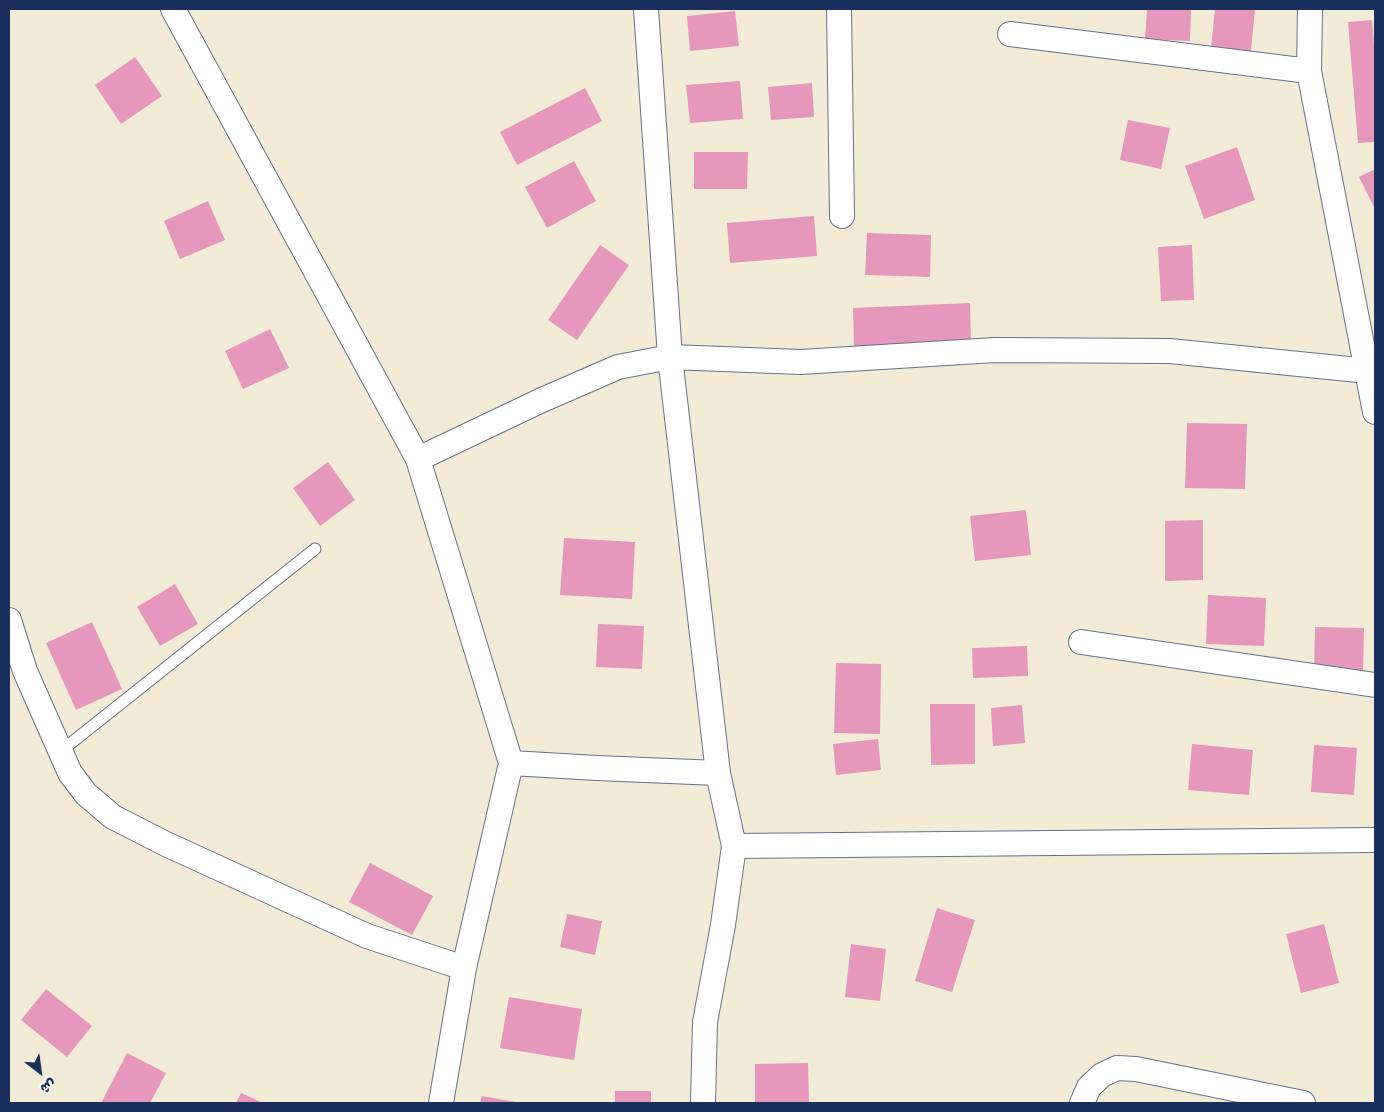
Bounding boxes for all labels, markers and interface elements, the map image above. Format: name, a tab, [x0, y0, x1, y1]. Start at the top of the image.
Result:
north arrow	[15, 1047, 65, 1097]
text: ش	[36, 1072, 60, 1098]

